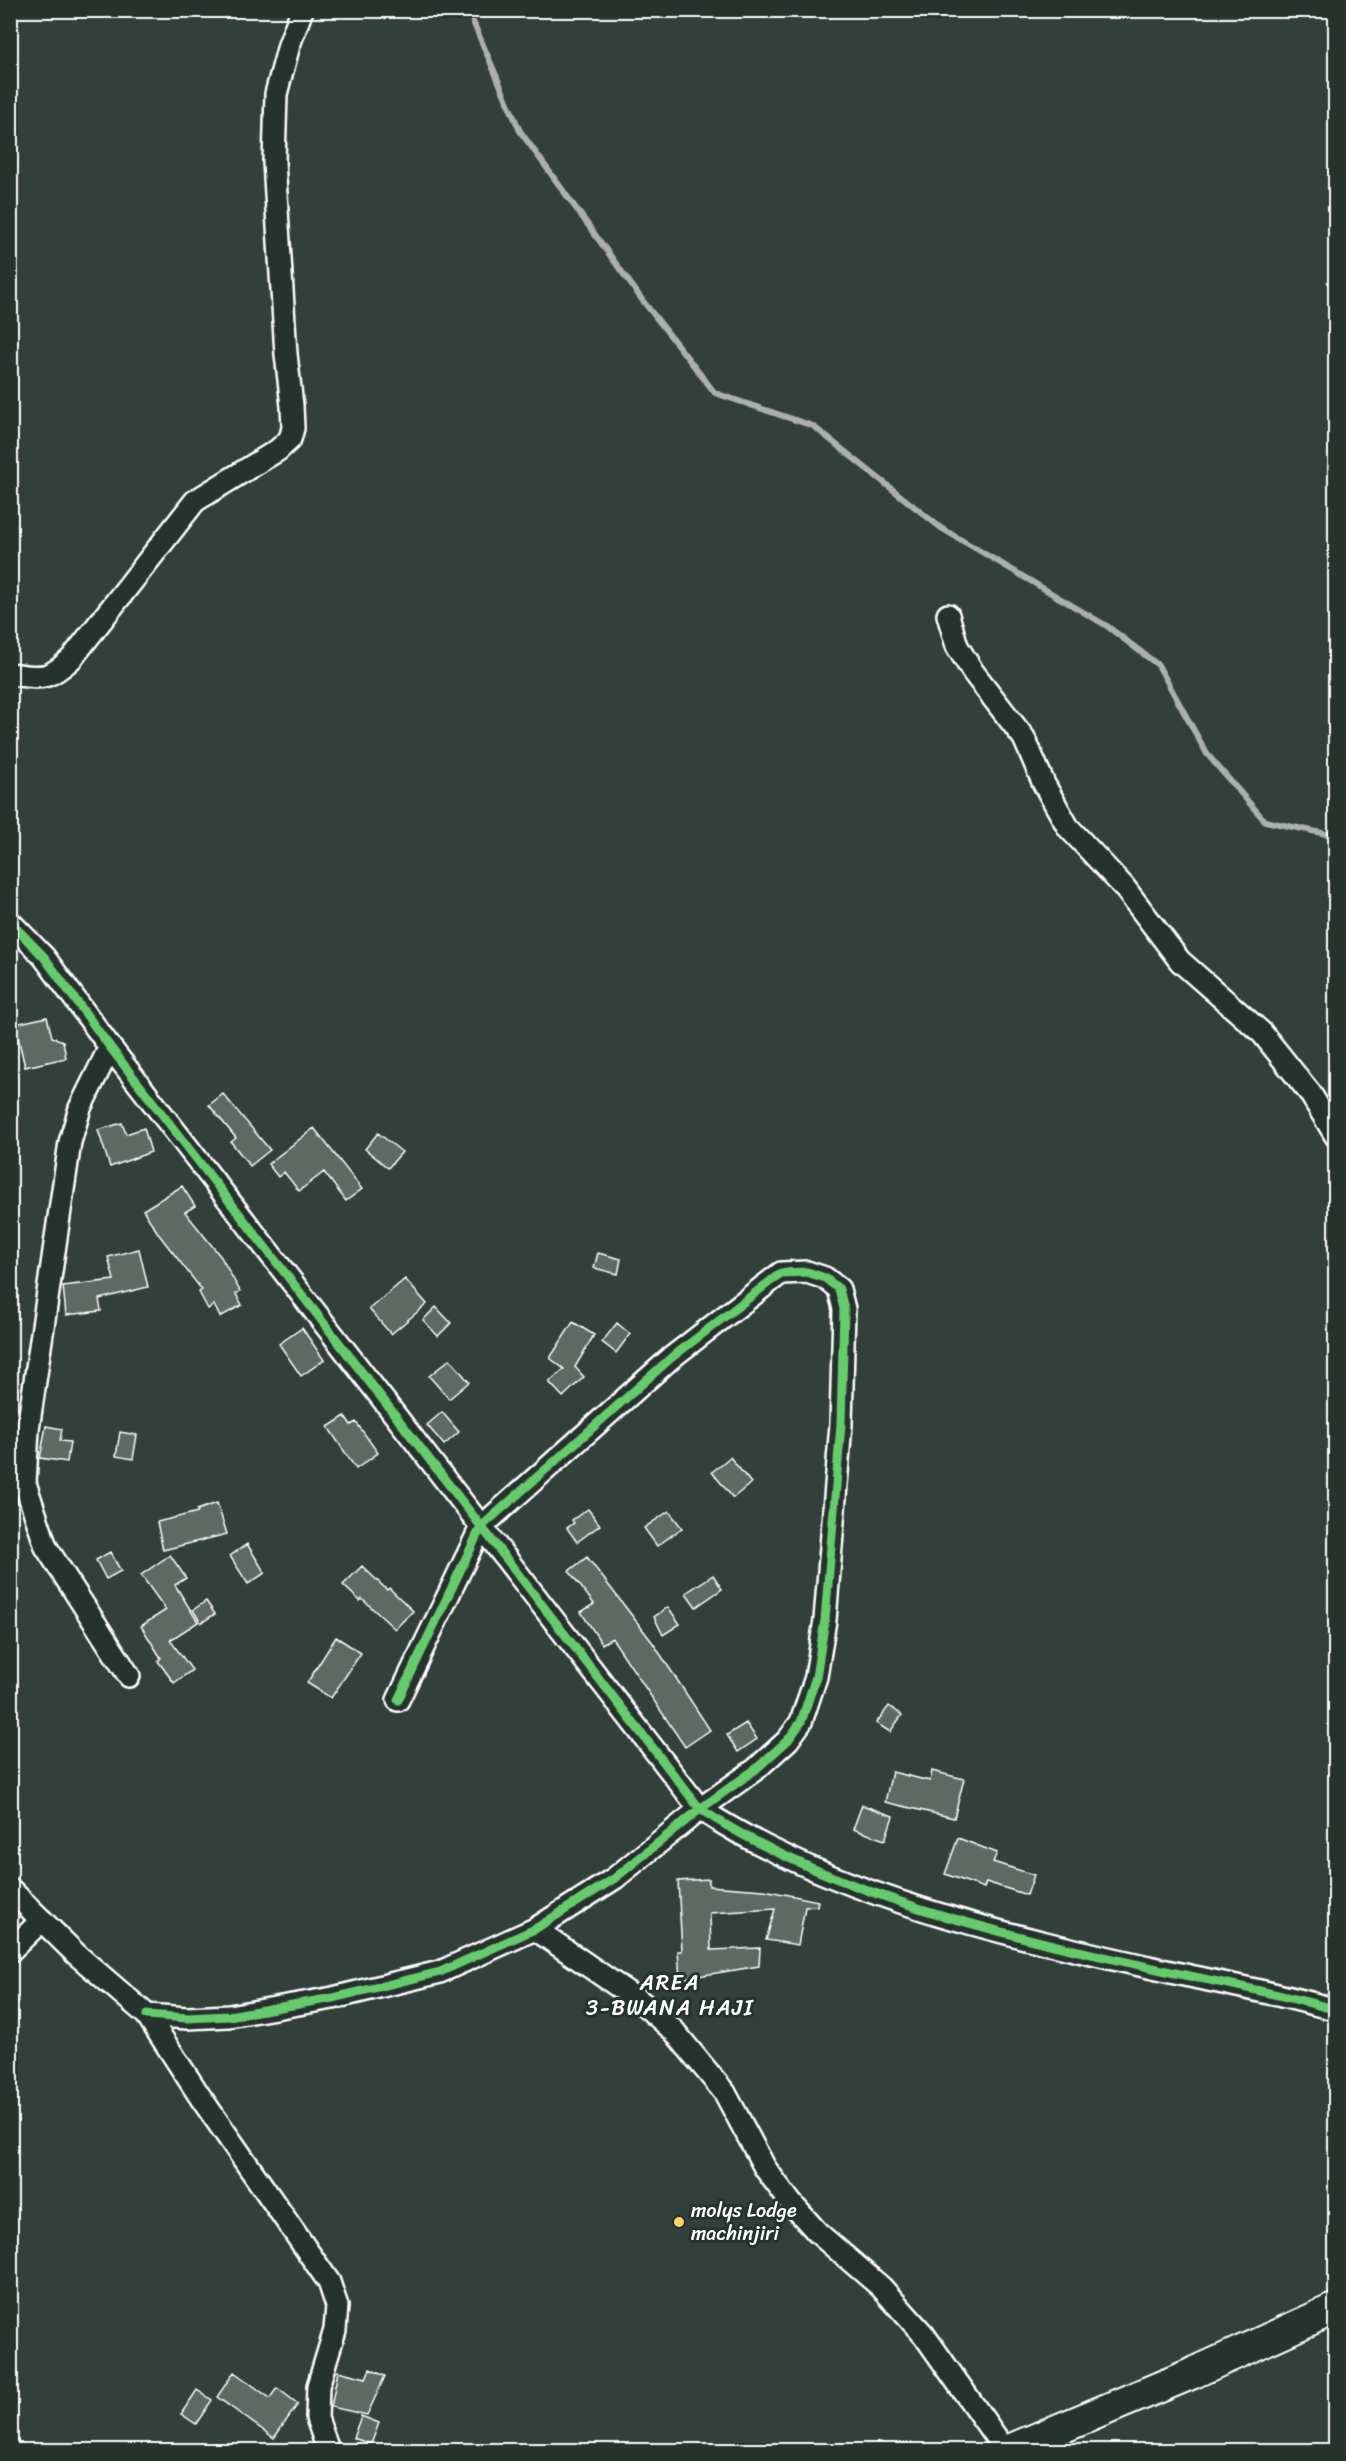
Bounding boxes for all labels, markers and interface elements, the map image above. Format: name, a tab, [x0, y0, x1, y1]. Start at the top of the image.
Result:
district label: AREA 3-BWANA HAJI	[586, 1963, 754, 2027]
place label: molys Lodge machinjiri	[691, 2193, 797, 2251]
marker: molys Lodge machinjiri	[672, 2215, 686, 2229]

